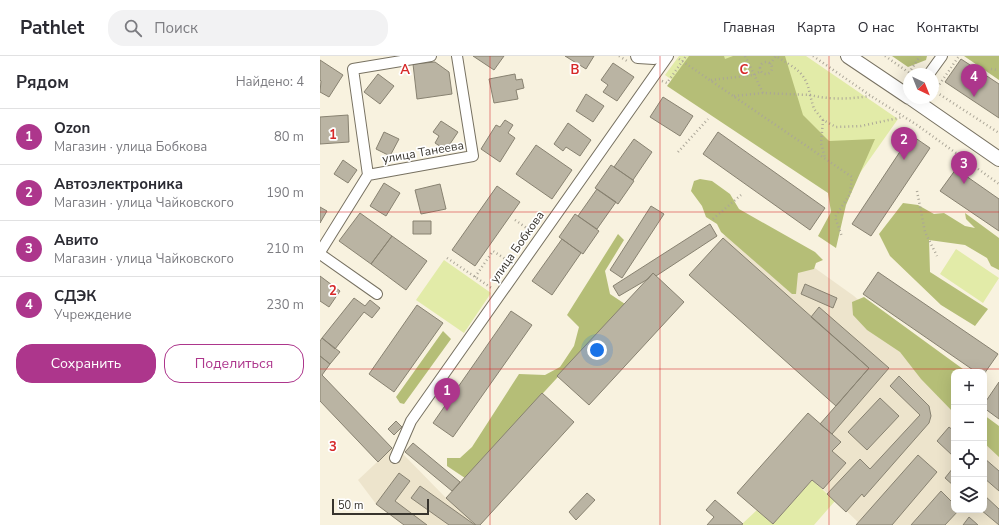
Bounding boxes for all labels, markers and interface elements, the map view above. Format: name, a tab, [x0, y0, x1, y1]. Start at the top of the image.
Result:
search box	[108, 10, 388, 46]
text: Pathlet	[20, 15, 84, 41]
icon: search	[122, 17, 144, 39]
text: Поиск	[154, 18, 198, 38]
text: Главная	[723, 18, 775, 37]
text: Карта	[797, 18, 836, 37]
text: О нас	[858, 18, 894, 37]
text: Контакты	[916, 18, 979, 37]
text: A	[400, 61, 410, 79]
text: B	[571, 61, 580, 79]
text: C	[740, 61, 749, 79]
pin: 4	[961, 64, 987, 97]
north arrow	[903, 68, 939, 104]
text: Рядом	[16, 71, 69, 94]
text: Найдено: 4	[236, 73, 304, 91]
text: Ozon	[54, 118, 90, 138]
text: 1	[329, 126, 337, 144]
pin: 2	[891, 127, 917, 160]
text: 1	[25, 128, 33, 146]
text: 80 m	[274, 128, 304, 146]
street label: улица Танеева	[381, 137, 465, 167]
text: Магазин · улица Бобкова	[54, 138, 207, 156]
pin: 3	[951, 151, 977, 184]
text: Автоэлектроника	[54, 174, 183, 194]
text: 2	[25, 184, 33, 202]
text: 190 m	[266, 184, 304, 202]
text: Магазин · улица Чайковского	[54, 194, 234, 212]
street label: улица Бобкова	[486, 208, 548, 286]
text: Авито	[54, 230, 99, 250]
text: 3	[25, 240, 33, 258]
text: 210 m	[266, 240, 304, 258]
text: Магазин · улица Чайковского	[54, 250, 234, 268]
text: 2	[329, 282, 337, 300]
text: СДЭК	[54, 286, 96, 306]
text: 4	[25, 296, 33, 314]
text: 230 m	[266, 296, 304, 314]
text: Учреждение	[54, 306, 132, 324]
your location	[587, 340, 607, 360]
button: Сохранить	[16, 344, 156, 383]
button: Поделиться	[164, 344, 304, 383]
map controls	[951, 369, 987, 513]
button: +	[951, 369, 987, 405]
pin: 1	[434, 378, 460, 411]
button: −	[951, 405, 987, 441]
text: 3	[329, 438, 337, 456]
button: locate	[951, 441, 987, 477]
button: layers	[951, 477, 987, 513]
scale bar	[332, 497, 429, 516]
text: 50 m	[338, 498, 363, 513]

